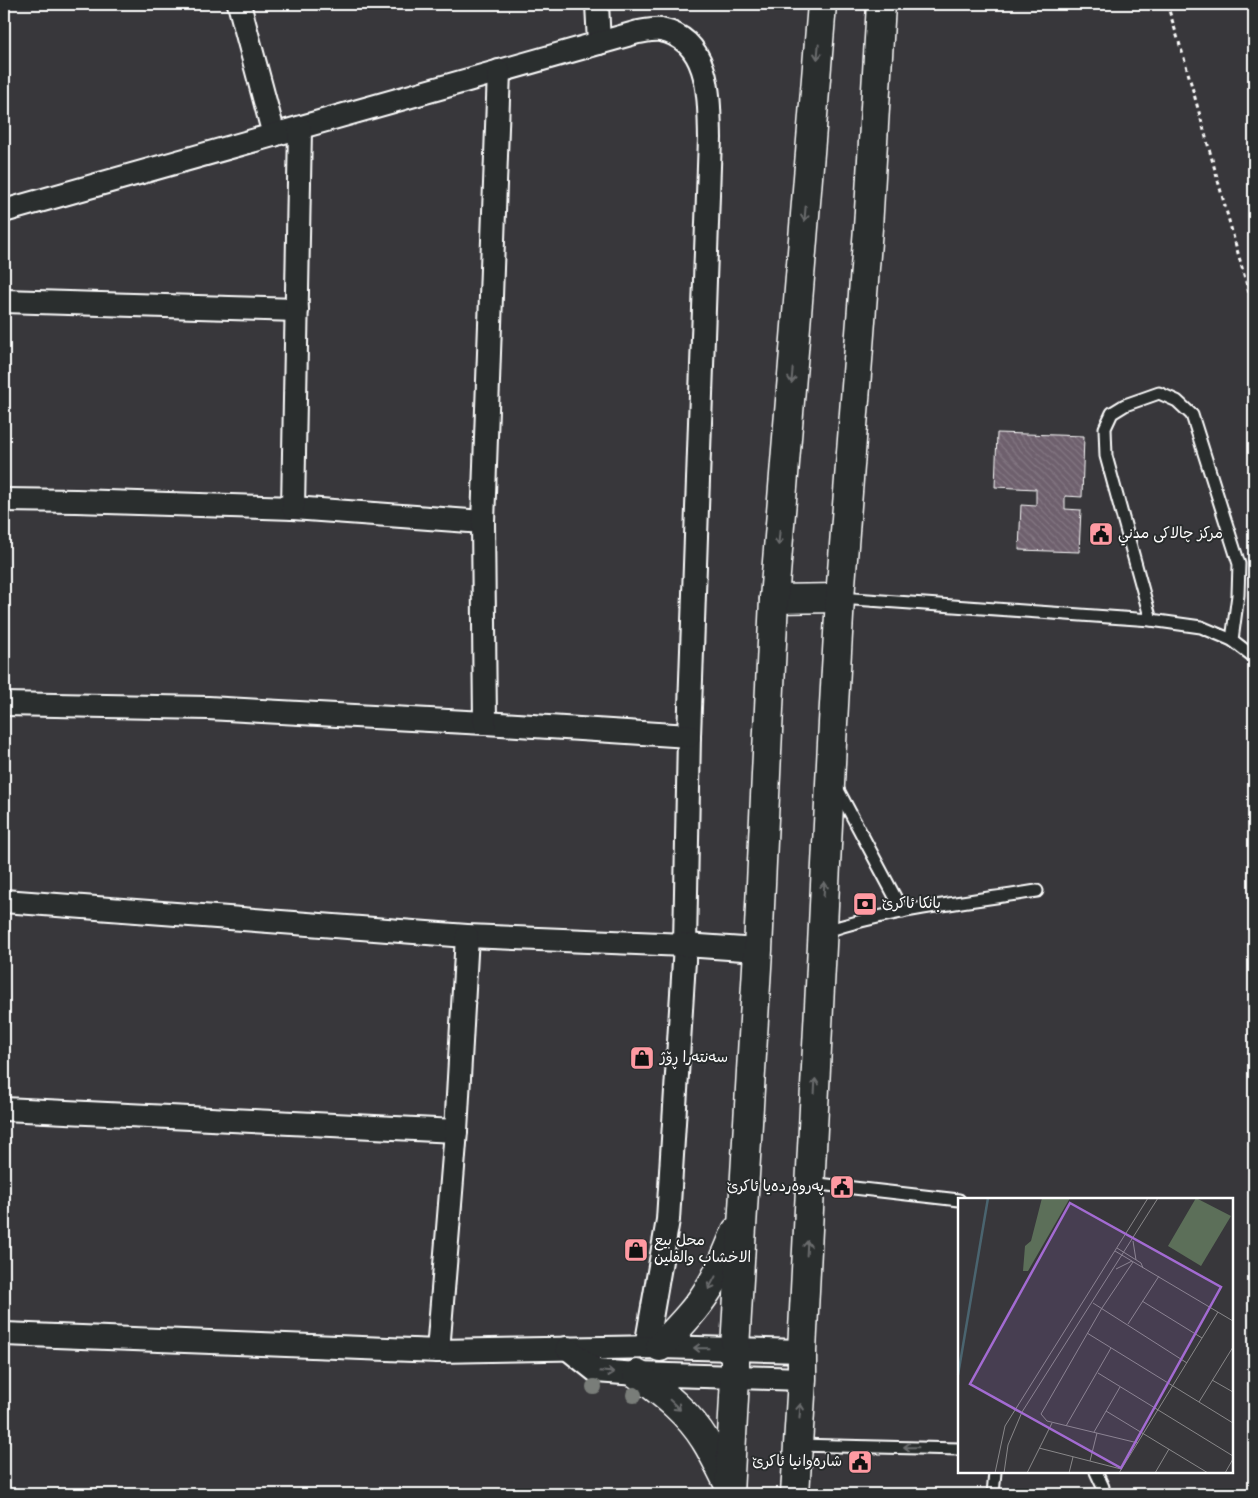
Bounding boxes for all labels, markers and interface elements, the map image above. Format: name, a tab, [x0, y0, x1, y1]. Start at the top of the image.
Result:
one-way arrow	[813, 44, 823, 60]
one-way arrow	[800, 206, 810, 222]
one-way arrow	[787, 368, 797, 384]
public building icon: مركز چالاکى مدني	[1088, 521, 1114, 547]
place label: مركز چالاکى مدني	[1118, 524, 1223, 546]
one-way arrow	[774, 530, 784, 546]
one-way arrow	[820, 881, 829, 897]
bank icon: بانکا ئاکرێ	[852, 891, 878, 917]
place label: بانکا ئاکرێ	[882, 894, 941, 914]
shop icon: سەنتەرا ڕۆژ	[629, 1045, 655, 1071]
place label: سەنتەرا ڕۆژ	[659, 1048, 728, 1070]
one-way arrow	[810, 1078, 819, 1094]
public building icon: پەروەردەیا ئاكرێ	[829, 1174, 855, 1200]
place label: پەروەردەیا ئاكرێ	[727, 1177, 824, 1197]
inset map	[958, 1198, 1233, 1473]
place label: محل بيع الاخشاب والفلين	[654, 1231, 751, 1268]
shop icon: محل بيع الاخشاب والفلين	[623, 1237, 649, 1263]
one-way arrow	[802, 1241, 812, 1257]
one-way arrow	[707, 1275, 717, 1290]
one-way arrow	[693, 1343, 709, 1353]
one-way arrow	[599, 1367, 615, 1377]
one-way arrow	[669, 1399, 682, 1411]
one-way arrow	[795, 1403, 804, 1419]
one-way arrow	[903, 1442, 919, 1452]
public building icon: شارەوانیا ئاکرێ	[847, 1449, 873, 1475]
place label: شارەوانیا ئاکرێ	[752, 1452, 842, 1472]

